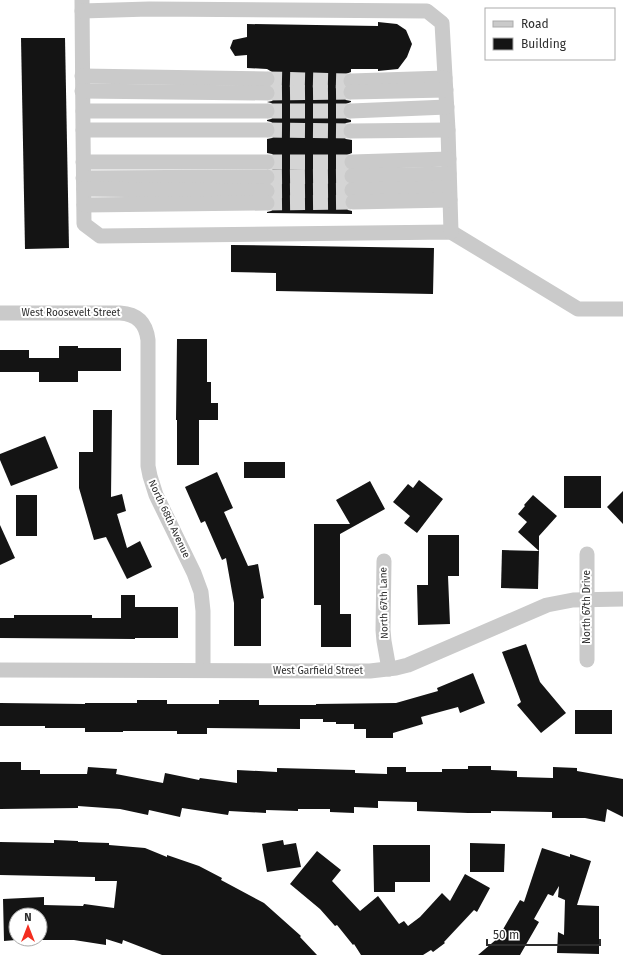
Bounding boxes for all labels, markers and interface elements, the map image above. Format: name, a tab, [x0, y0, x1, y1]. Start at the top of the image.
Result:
legend	[485, 8, 615, 60]
text: Road	[521, 17, 549, 31]
text: Building	[521, 37, 567, 51]
street label: West Roosevelt Street	[22, 307, 121, 319]
street label: North 68th Avenue	[146, 478, 192, 560]
street label: North 67th Lane	[377, 567, 391, 639]
street label: North 67th Drive	[581, 570, 593, 644]
street label: West Garfield Street	[273, 665, 363, 677]
north arrow	[8, 907, 48, 947]
text: N	[24, 911, 32, 924]
scale bar	[487, 921, 600, 947]
text: 50 m	[493, 928, 519, 942]

